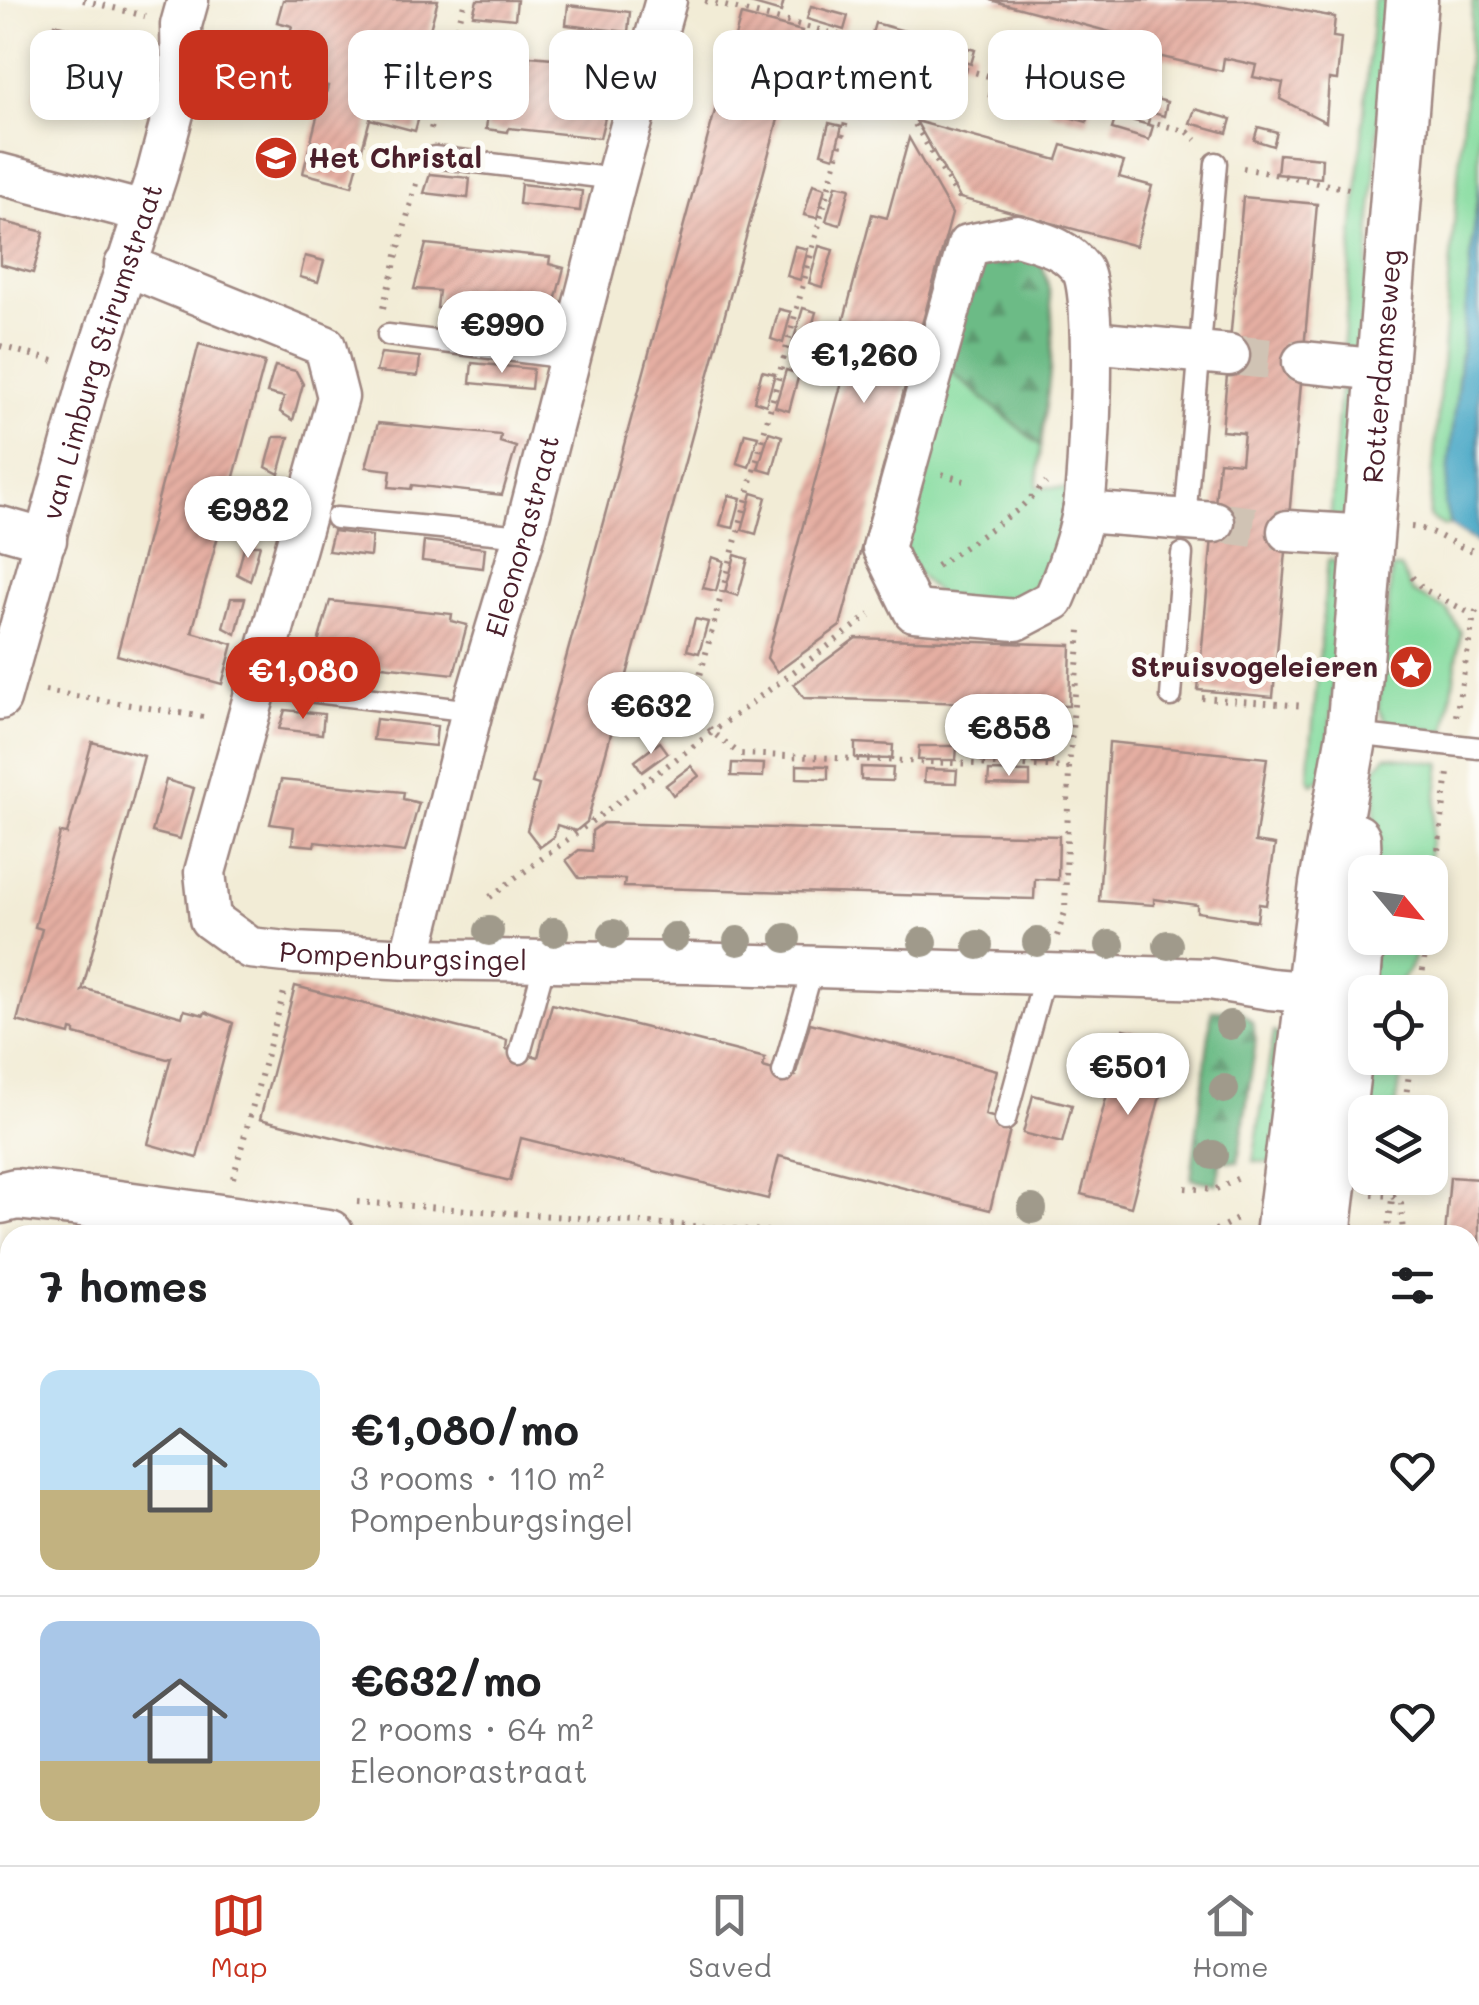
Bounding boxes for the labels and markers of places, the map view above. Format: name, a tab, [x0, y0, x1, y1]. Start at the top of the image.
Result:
school or university icon: Het Christal	[253, 135, 299, 181]
place label: Het Christal	[308, 139, 482, 175]
pin: €990	[443, 291, 561, 376]
pin: €1,260	[783, 321, 945, 406]
pin: €982	[189, 476, 307, 561]
pin: €1,080	[222, 637, 384, 722]
place icon: Struisvogeleieren	[1388, 644, 1434, 690]
place label: Struisvogeleieren	[1131, 648, 1378, 684]
pin: €632	[592, 672, 710, 757]
pin: €858	[950, 694, 1068, 779]
pin: €501	[1069, 1033, 1187, 1118]

